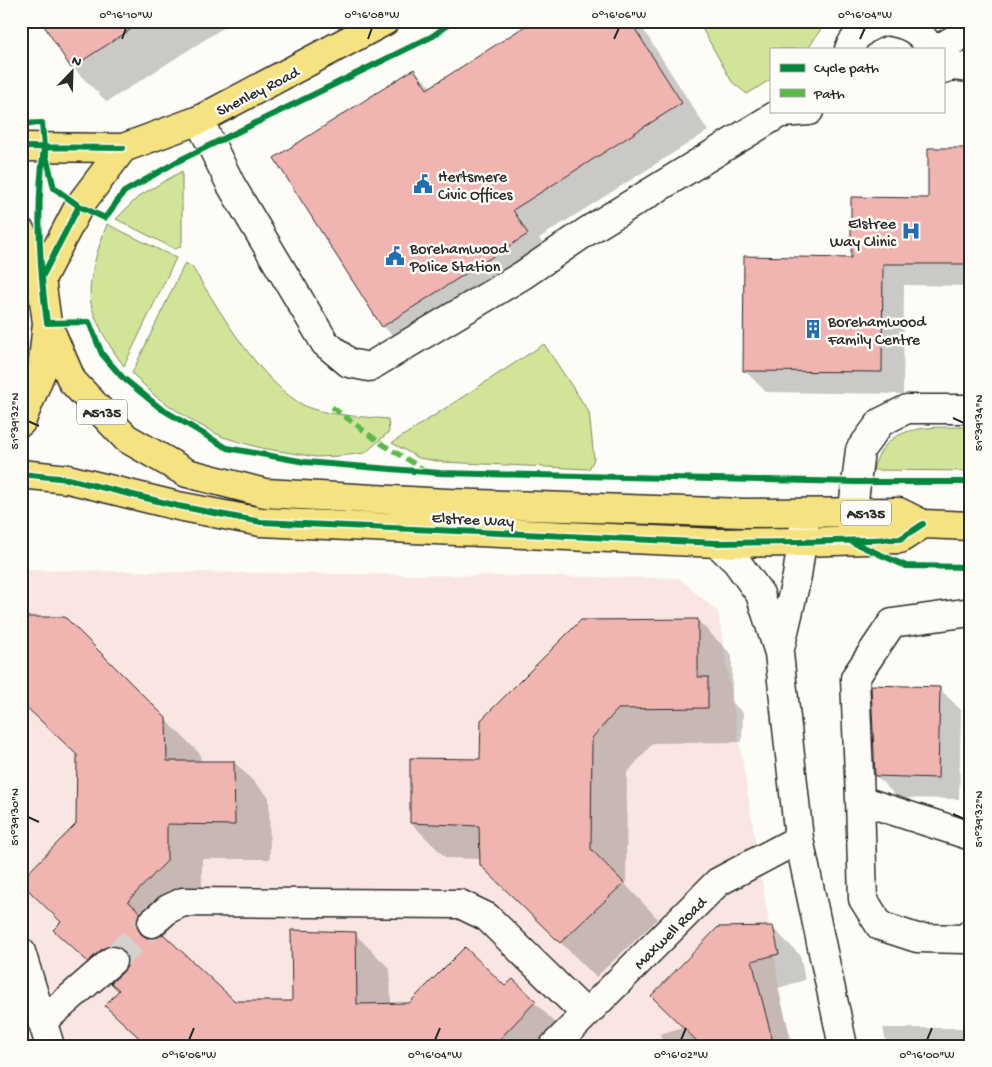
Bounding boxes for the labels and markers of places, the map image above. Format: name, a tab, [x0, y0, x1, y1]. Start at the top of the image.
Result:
place label: Hertsmere Civic Offices	[438, 169, 513, 206]
public building icon: Hertsmere Civic Offices	[412, 173, 434, 195]
place label: Elstree Way Clinic	[830, 216, 897, 253]
hospital icon: Elstree Way Clinic	[900, 220, 922, 242]
place label: Borehamwood Police Station	[409, 241, 509, 278]
public building icon: Borehamwood Police Station	[384, 245, 406, 267]
place label: Borehamwood Family Centre	[827, 314, 927, 351]
building icon: Borehamwood Family Centre	[802, 318, 824, 340]

